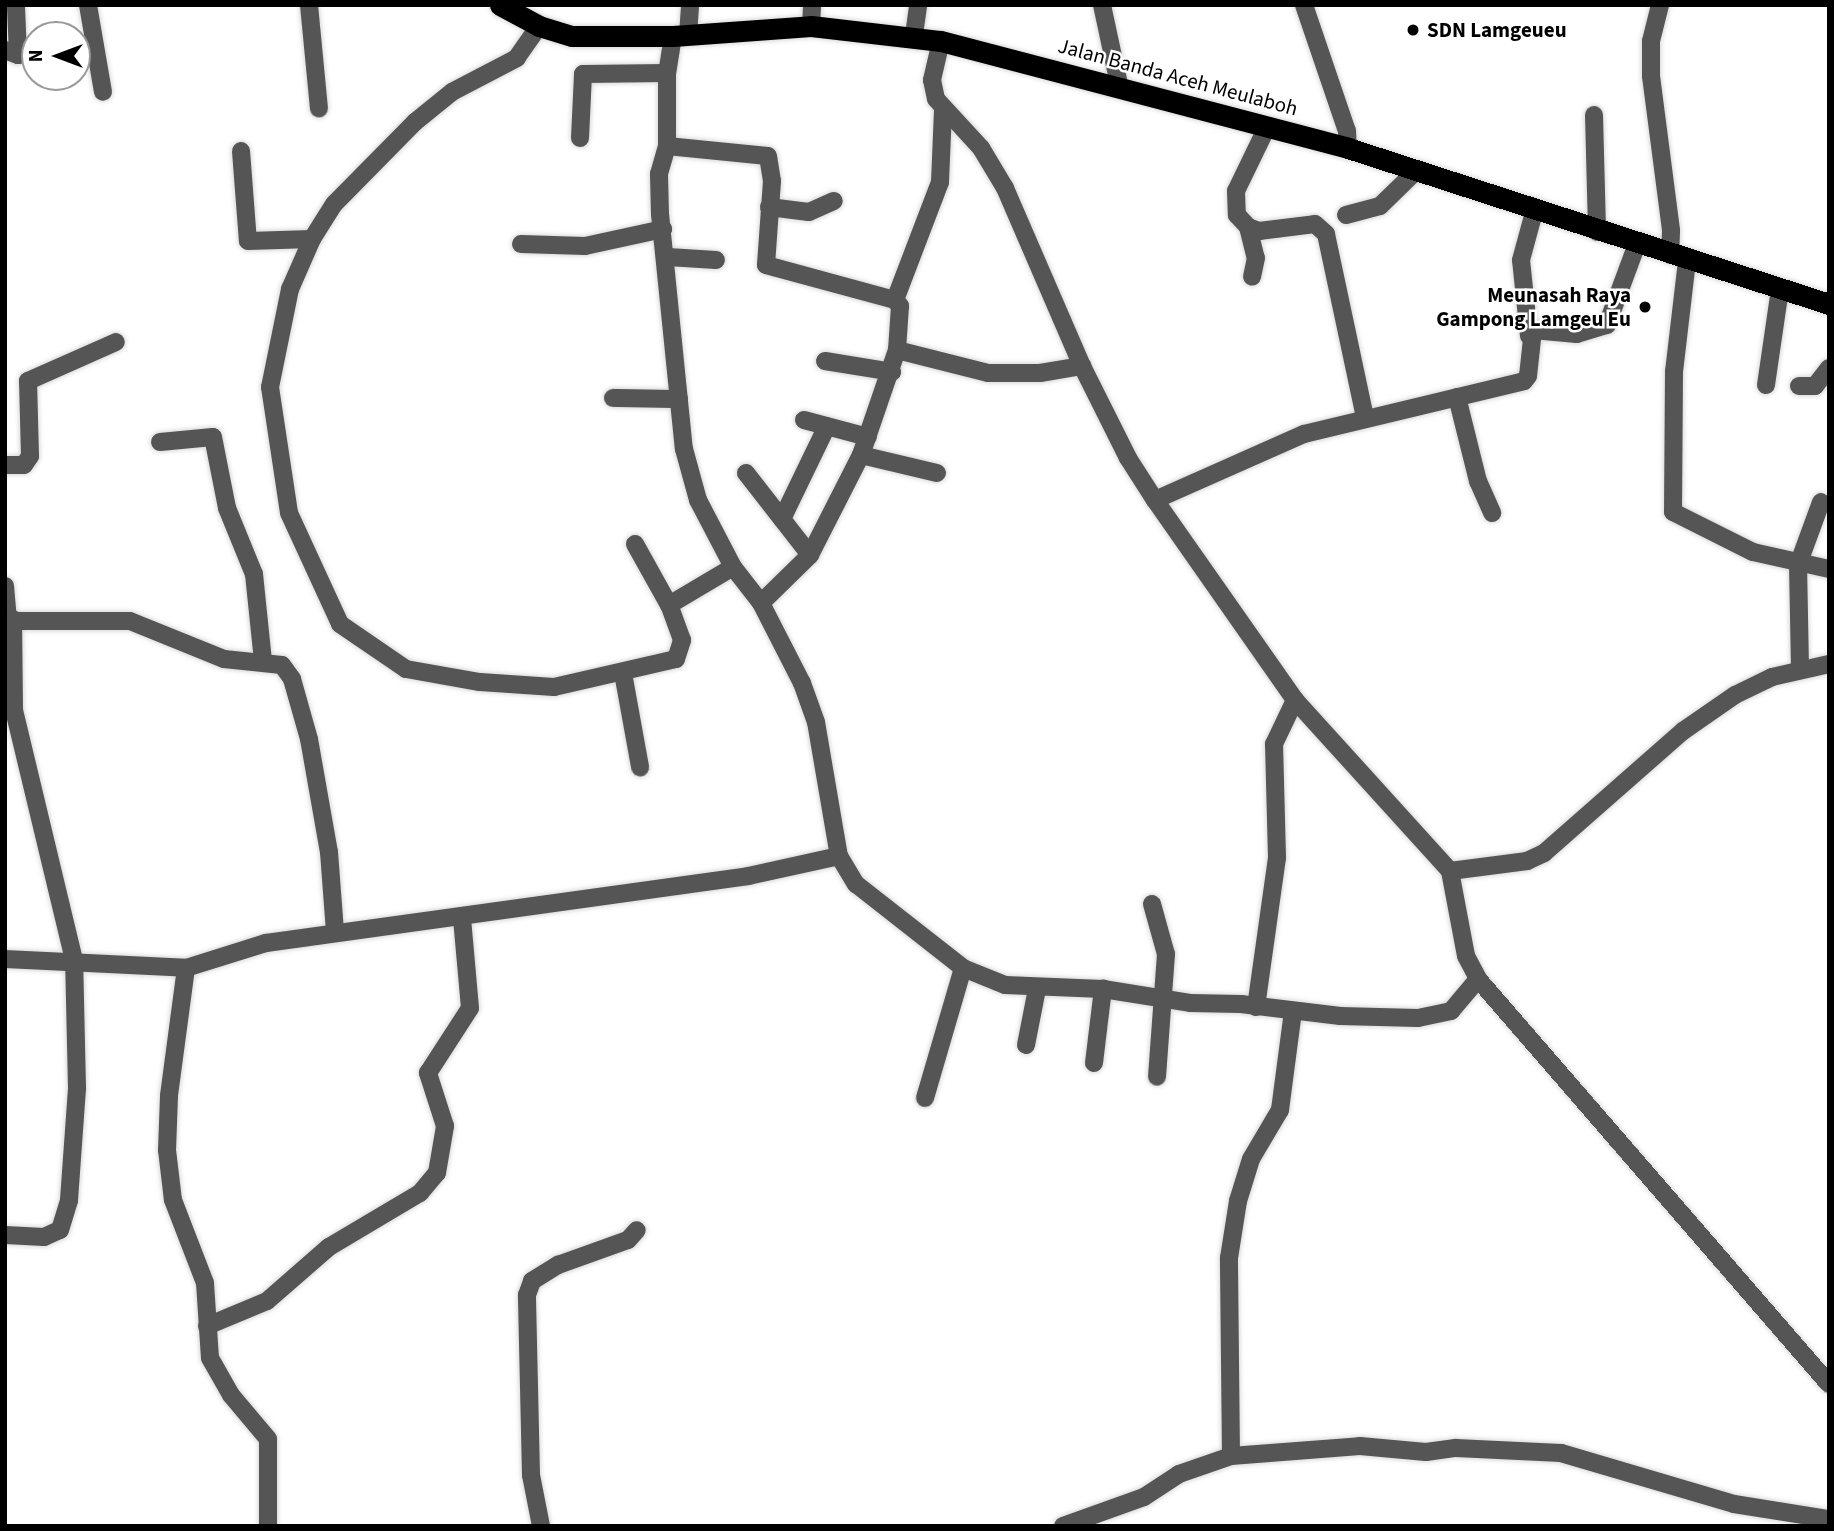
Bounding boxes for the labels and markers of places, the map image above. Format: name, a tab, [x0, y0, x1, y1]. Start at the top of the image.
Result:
place label: SDN Lamgeueu	[1427, 17, 1567, 43]
marker: SDN Lamgeueu	[1405, 22, 1421, 38]
place label: Meunasah Raya Gampong Lamgeu Eu	[1436, 282, 1631, 332]
marker: Meunasah Raya Gampong Lamgeu Eu	[1637, 299, 1653, 315]

